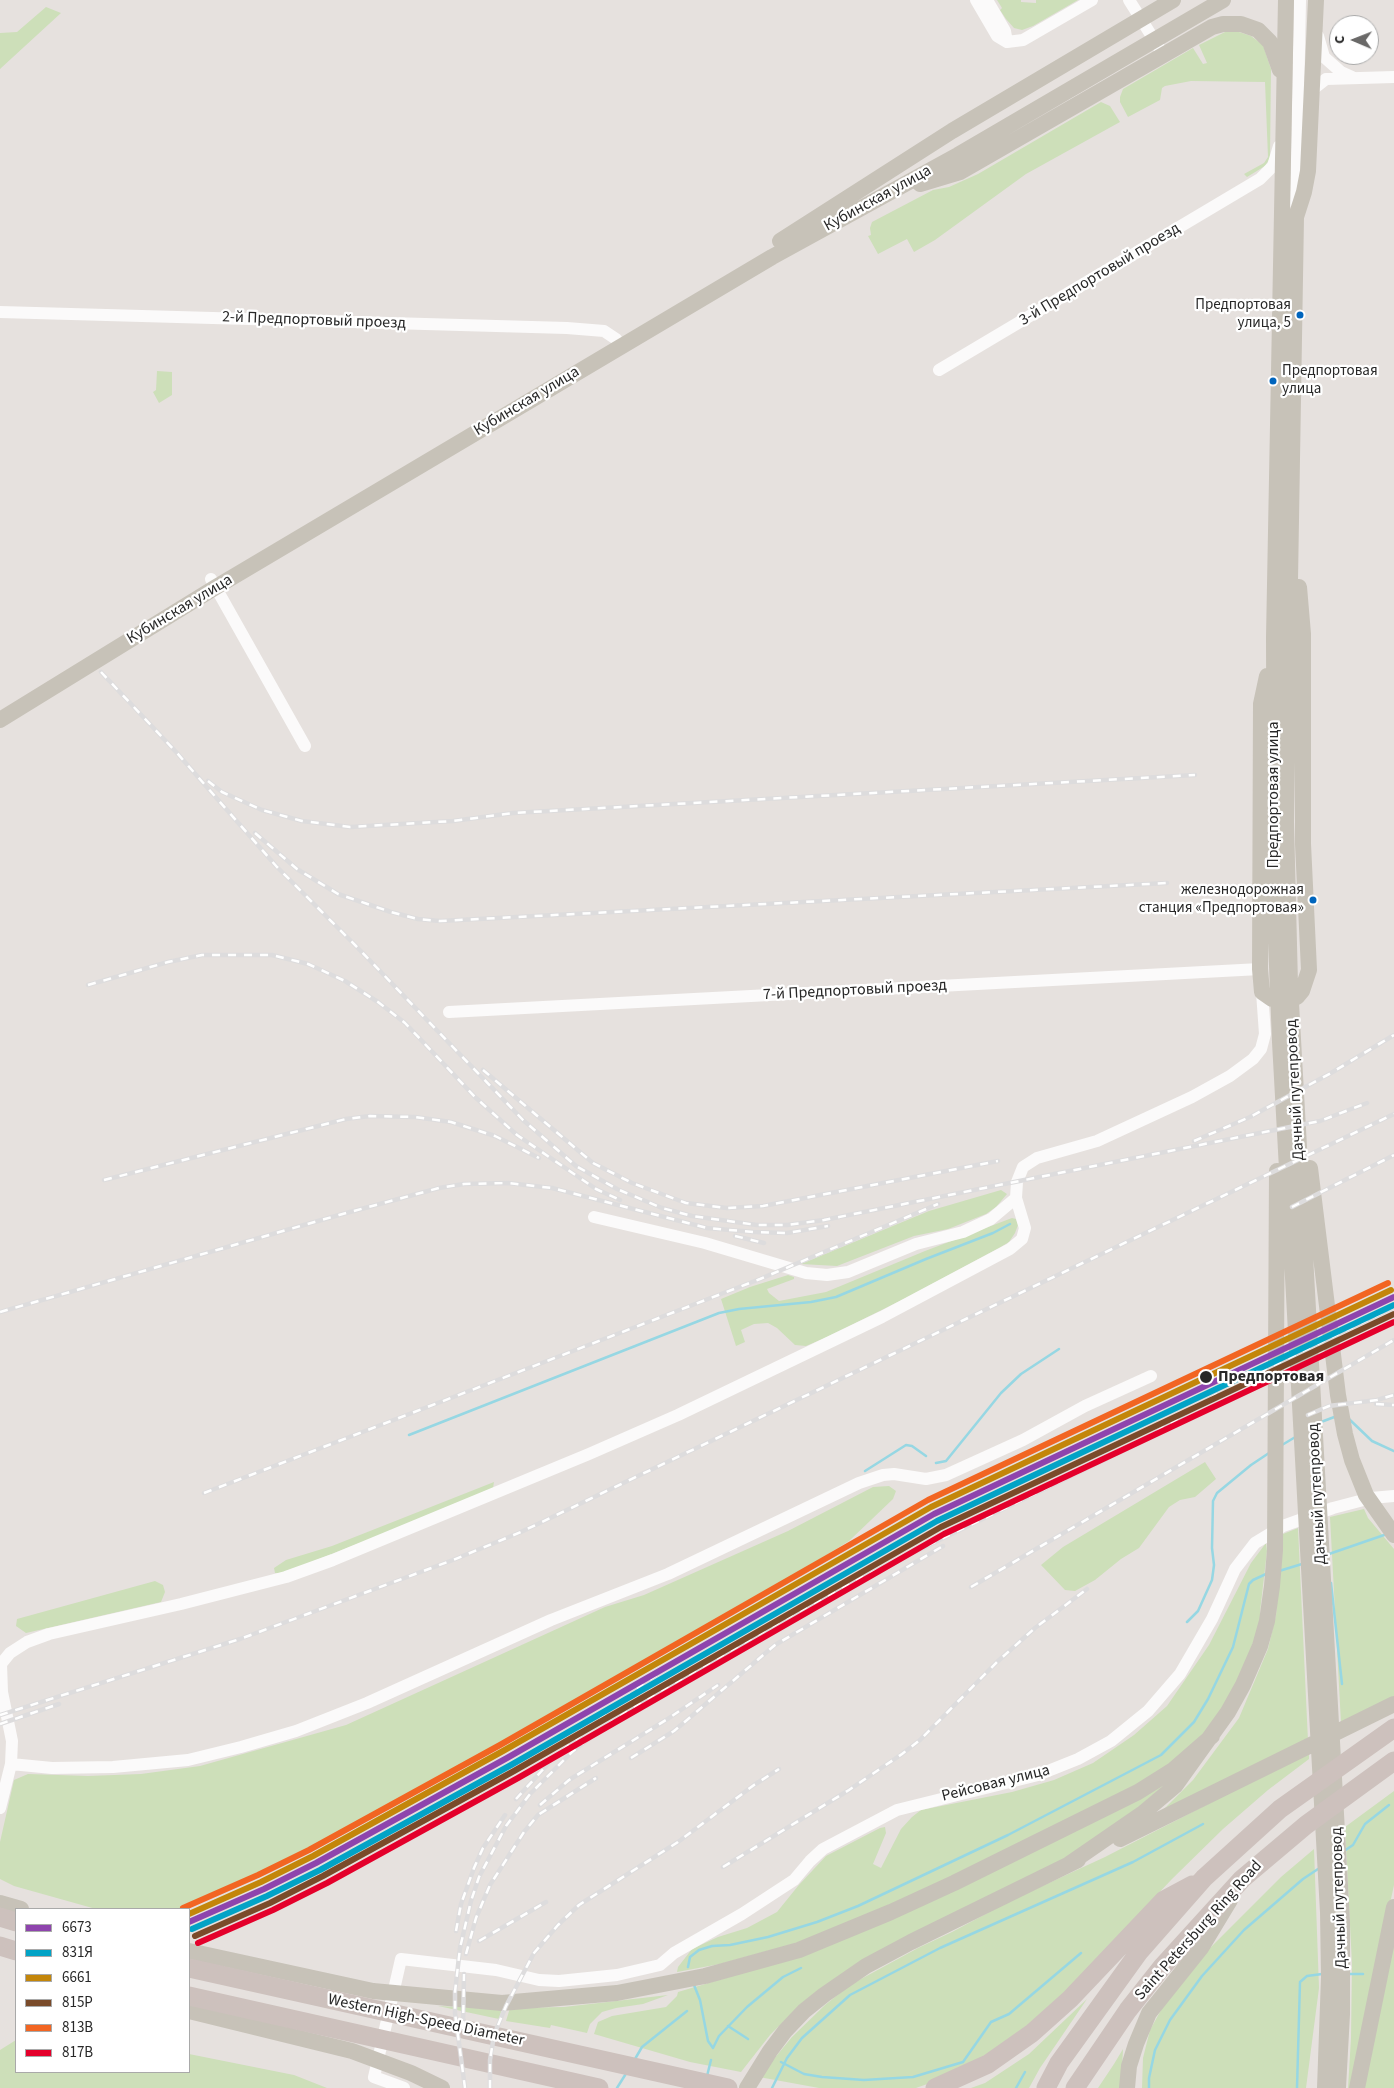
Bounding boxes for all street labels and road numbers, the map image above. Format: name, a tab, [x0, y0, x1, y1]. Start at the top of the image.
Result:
street label: Кубинская улица	[821, 162, 935, 236]
street label: 3-й Предпортовый проезд	[1016, 219, 1184, 331]
street label: 2-й Предпортовый проезд	[222, 308, 406, 334]
street label: Кубинская улица	[471, 363, 583, 441]
street label: Кубинская улица	[124, 571, 236, 649]
street label: Предпортовая улица	[1264, 721, 1284, 869]
street label: 7-й Предпортовый проезд	[763, 977, 947, 1005]
street label: Дачный путепровод	[1283, 1019, 1309, 1161]
street label: Дачный путепровод	[1305, 1423, 1331, 1565]
street label: Рейсовая улица	[940, 1761, 1052, 1807]
street label: Дачный путепровод	[1328, 1827, 1352, 1969]
street label: Saint Petersburg Ring Road	[1131, 1857, 1267, 2005]
street label: Western High-Speed Diameter	[326, 1991, 526, 2051]

